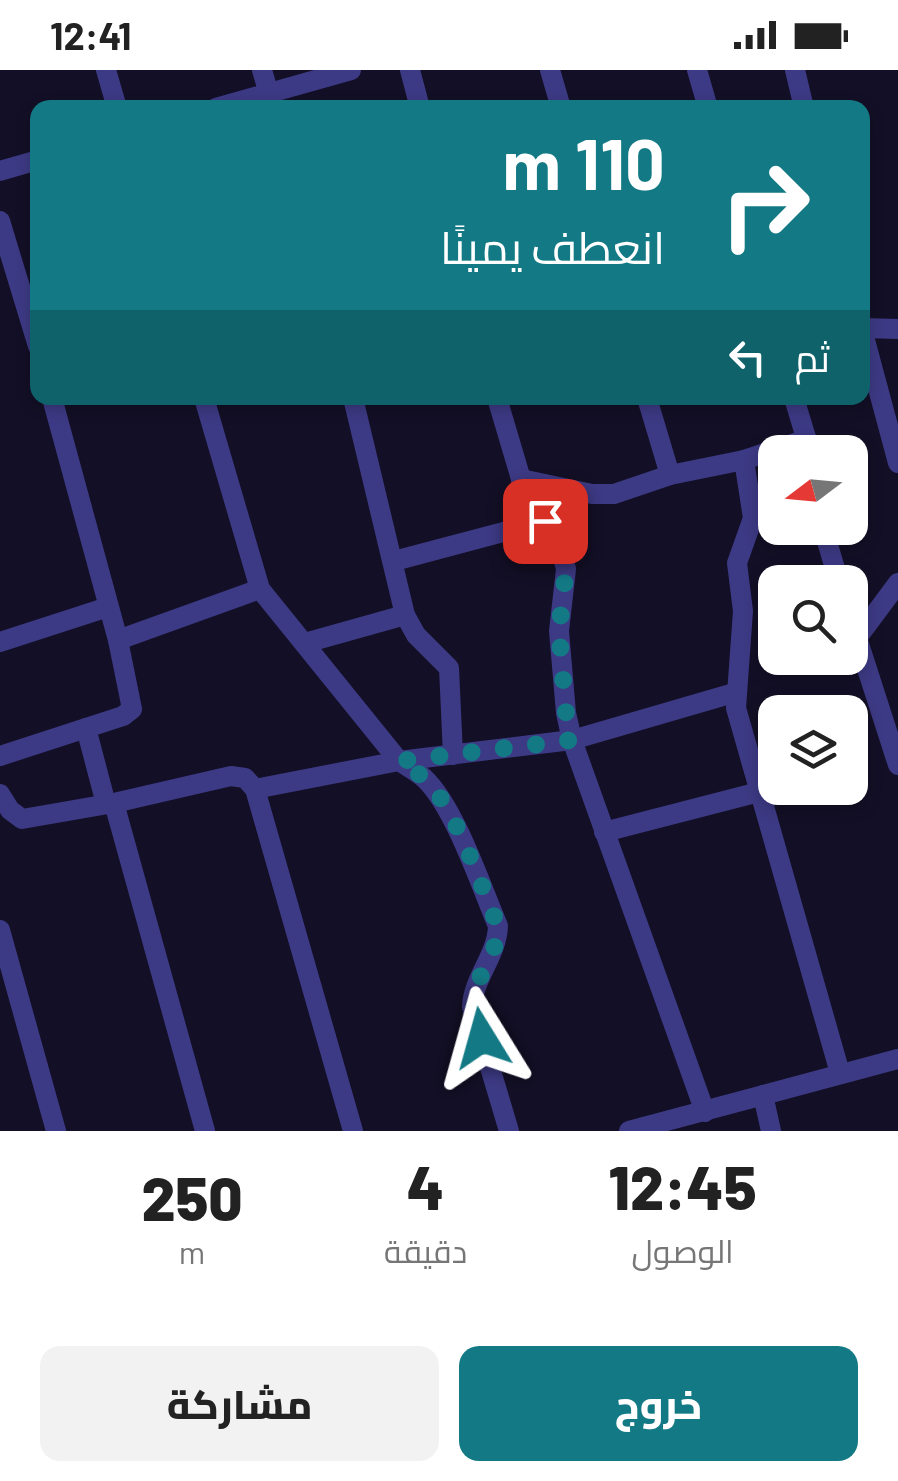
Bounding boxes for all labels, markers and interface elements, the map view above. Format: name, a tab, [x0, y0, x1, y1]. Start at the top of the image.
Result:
text: 12:41	[50, 12, 131, 58]
text: 110 m	[503, 120, 665, 204]
icon: right	[700, 140, 830, 270]
text: انعطف يمينًا	[440, 219, 665, 273]
icon: left	[720, 330, 775, 385]
text: ثم	[795, 334, 830, 380]
north arrow	[758, 435, 868, 545]
map controls	[758, 435, 868, 805]
pin	[503, 479, 588, 564]
icon: arrive	[518, 494, 573, 549]
button: search	[758, 565, 868, 675]
button: layers	[758, 695, 868, 805]
position arrow	[430, 986, 534, 1090]
text: 4	[407, 1150, 444, 1222]
text: 12:45	[609, 1150, 757, 1222]
text: 250	[141, 1161, 243, 1233]
text: دقيقة	[384, 1231, 467, 1269]
text: الوصول	[632, 1231, 734, 1269]
text: m	[179, 1232, 205, 1270]
button: مشاركة	[40, 1346, 439, 1461]
button: خروج	[459, 1346, 858, 1461]

